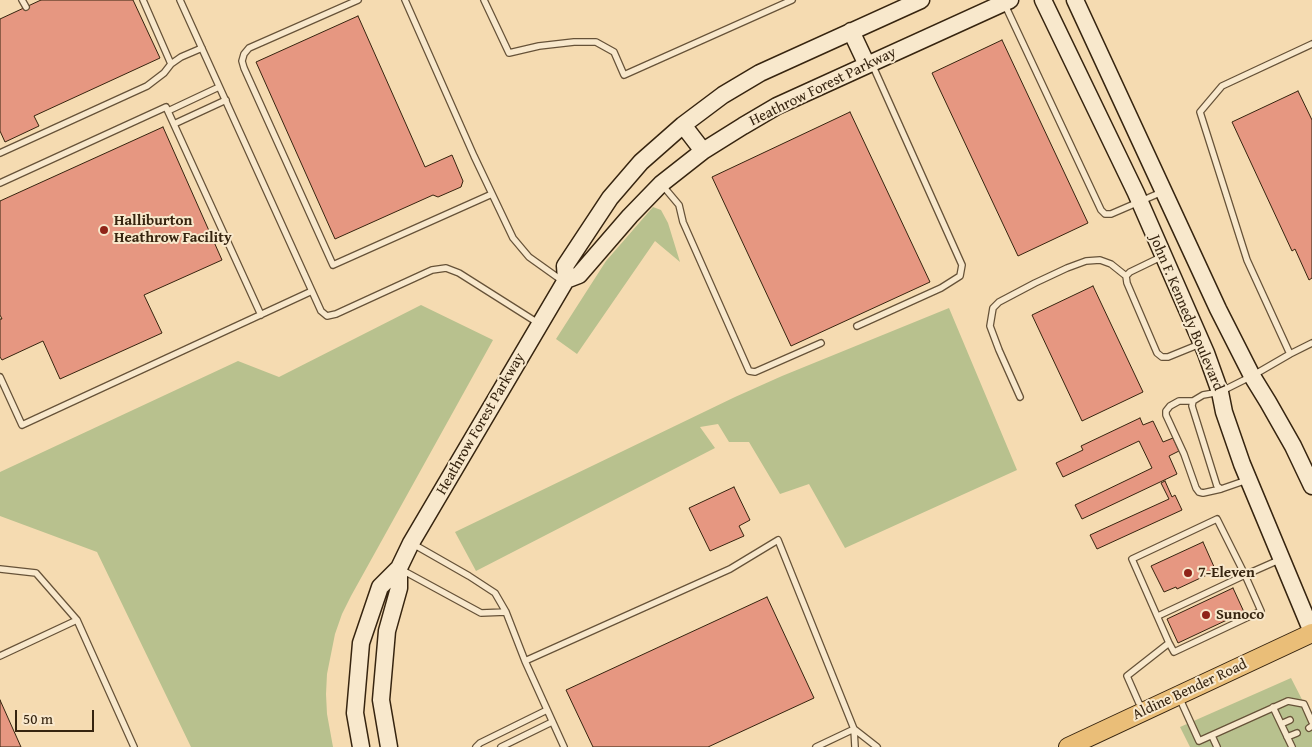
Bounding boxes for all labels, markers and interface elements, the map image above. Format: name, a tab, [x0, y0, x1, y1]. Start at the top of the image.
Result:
street label: Heathrow Forest Parkway	[747, 44, 899, 130]
place label: Halliburton Heathrow Facility	[114, 212, 232, 247]
marker: Halliburton Heathrow Facility	[98, 224, 110, 236]
street label: John F. Kennedy Boulevard	[1145, 232, 1227, 394]
street label: Heathrow Forest Parkway	[433, 350, 529, 498]
place label: 7-Eleven	[1198, 564, 1255, 582]
marker: 7-Eleven	[1182, 567, 1194, 579]
place label: Sunoco	[1216, 606, 1264, 624]
marker: Sunoco	[1200, 609, 1212, 621]
street label: Aldine Bender Road	[1130, 656, 1250, 724]
scale bar	[18, 700, 96, 732]
text: 50 m	[23, 708, 53, 729]

